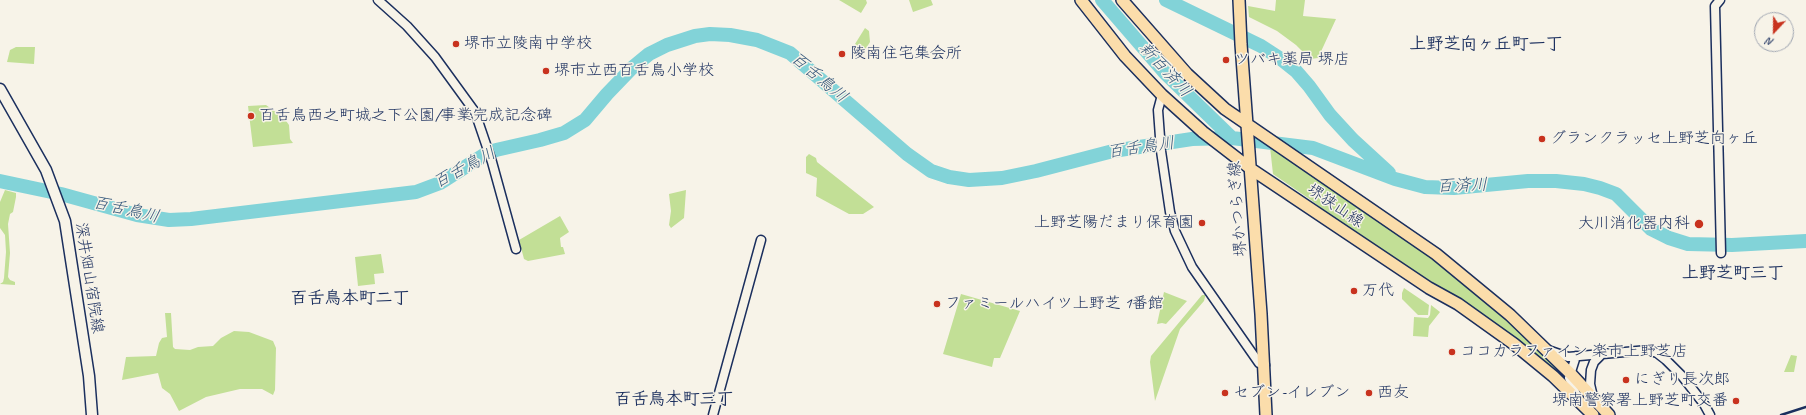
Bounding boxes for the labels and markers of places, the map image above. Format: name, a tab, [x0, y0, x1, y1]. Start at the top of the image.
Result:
place label: 堺市立陵南中学校	[464, 34, 592, 54]
marker: 堺市立陵南中学校	[451, 39, 461, 49]
place label: 陵南住宅集会所	[850, 44, 962, 64]
marker: 陵南住宅集会所	[837, 49, 847, 59]
place label: ツバキ薬局 堺店	[1234, 50, 1350, 70]
marker: ツバキ薬局 堺店	[1221, 55, 1231, 65]
place label: 堺市立西百舌鳥小学校	[554, 61, 714, 81]
marker: 堺市立西百舌鳥小学校	[541, 66, 551, 76]
place label: 百舌鳥西之町城之下公園/事業完成記念碑	[259, 106, 552, 126]
marker: 百舌鳥西之町城之下公園/事業完成記念碑	[246, 111, 256, 121]
place label: グランクラッセ上野芝向ヶ丘	[1550, 129, 1758, 149]
marker: グランクラッセ上野芝向ヶ丘	[1537, 134, 1547, 144]
place label: 上野芝陽だまり保育園	[1034, 213, 1194, 233]
place label: 大川消化器内科	[1578, 214, 1690, 234]
marker: 上野芝陽だまり保育園	[1197, 218, 1207, 228]
marker: 大川消化器内科	[1693, 218, 1705, 230]
place label: 万代	[1362, 281, 1394, 301]
marker: 万代	[1349, 286, 1359, 296]
place label: ファミールハイツ上野芝 1番館	[945, 294, 1164, 314]
marker: ファミールハイツ上野芝 1番館	[932, 299, 942, 309]
place label: ココカラファイン 楽市上野芝店	[1460, 342, 1688, 362]
marker: ココカラファイン 楽市上野芝店	[1447, 347, 1457, 357]
place label: にぎり長次郎	[1634, 370, 1730, 390]
marker: にぎり長次郎	[1621, 375, 1631, 385]
place label: セブン-イレブン	[1233, 383, 1350, 403]
place label: 西友	[1377, 383, 1409, 403]
marker: セブン-イレブン	[1220, 388, 1230, 398]
marker: 西友	[1364, 388, 1374, 398]
place label: 堺南警察署上野芝町交番	[1552, 391, 1728, 411]
marker: 堺南警察署上野芝町交番	[1731, 396, 1741, 406]

